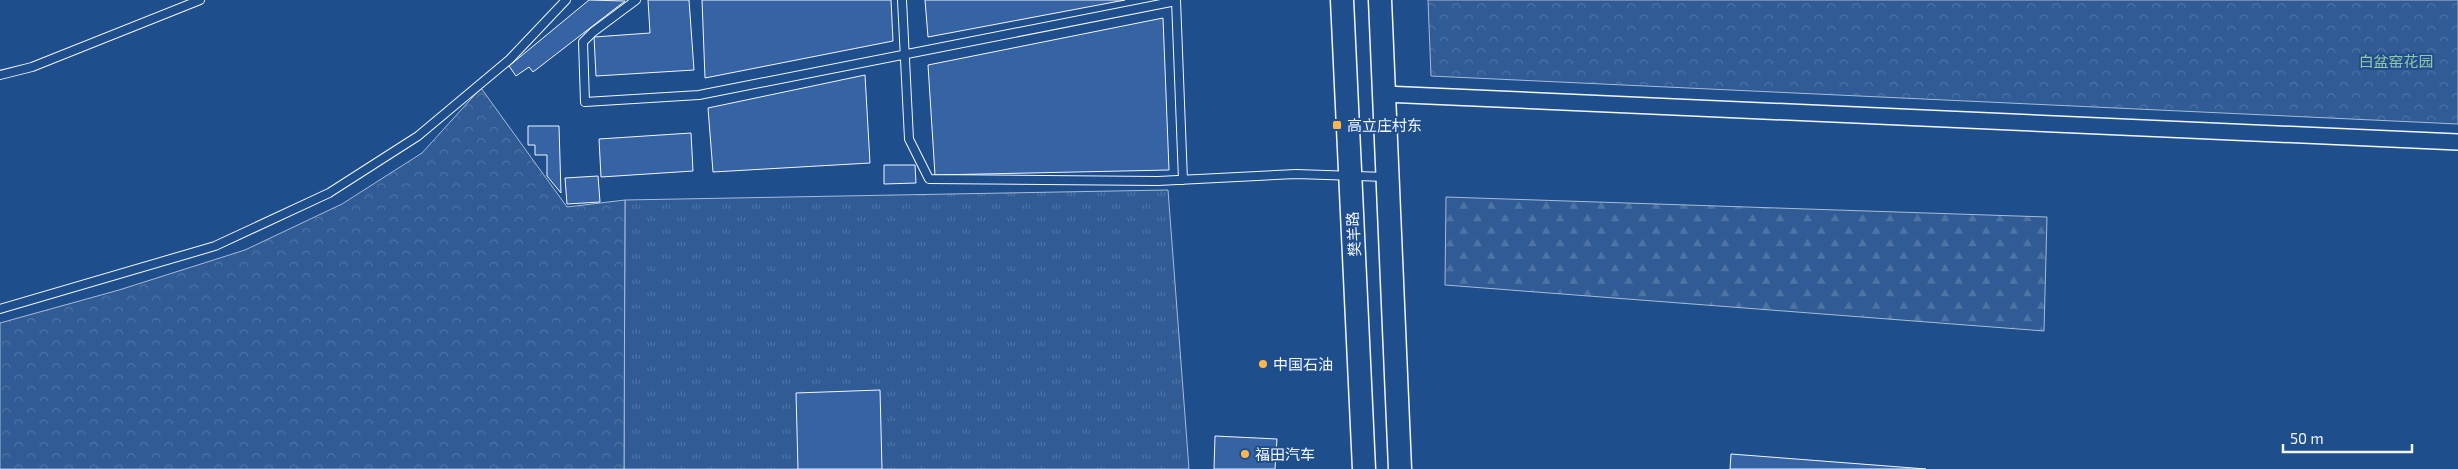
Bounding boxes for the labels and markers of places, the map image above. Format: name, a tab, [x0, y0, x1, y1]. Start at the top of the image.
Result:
place label: 高立庄村东	[1347, 116, 1422, 134]
marker: 高立庄村东	[1331, 119, 1343, 131]
place label: 中国石油	[1273, 355, 1333, 373]
marker: 中国石油	[1257, 358, 1269, 370]
place label: 福田汽车	[1255, 445, 1315, 463]
marker: 福田汽车	[1239, 448, 1251, 460]

